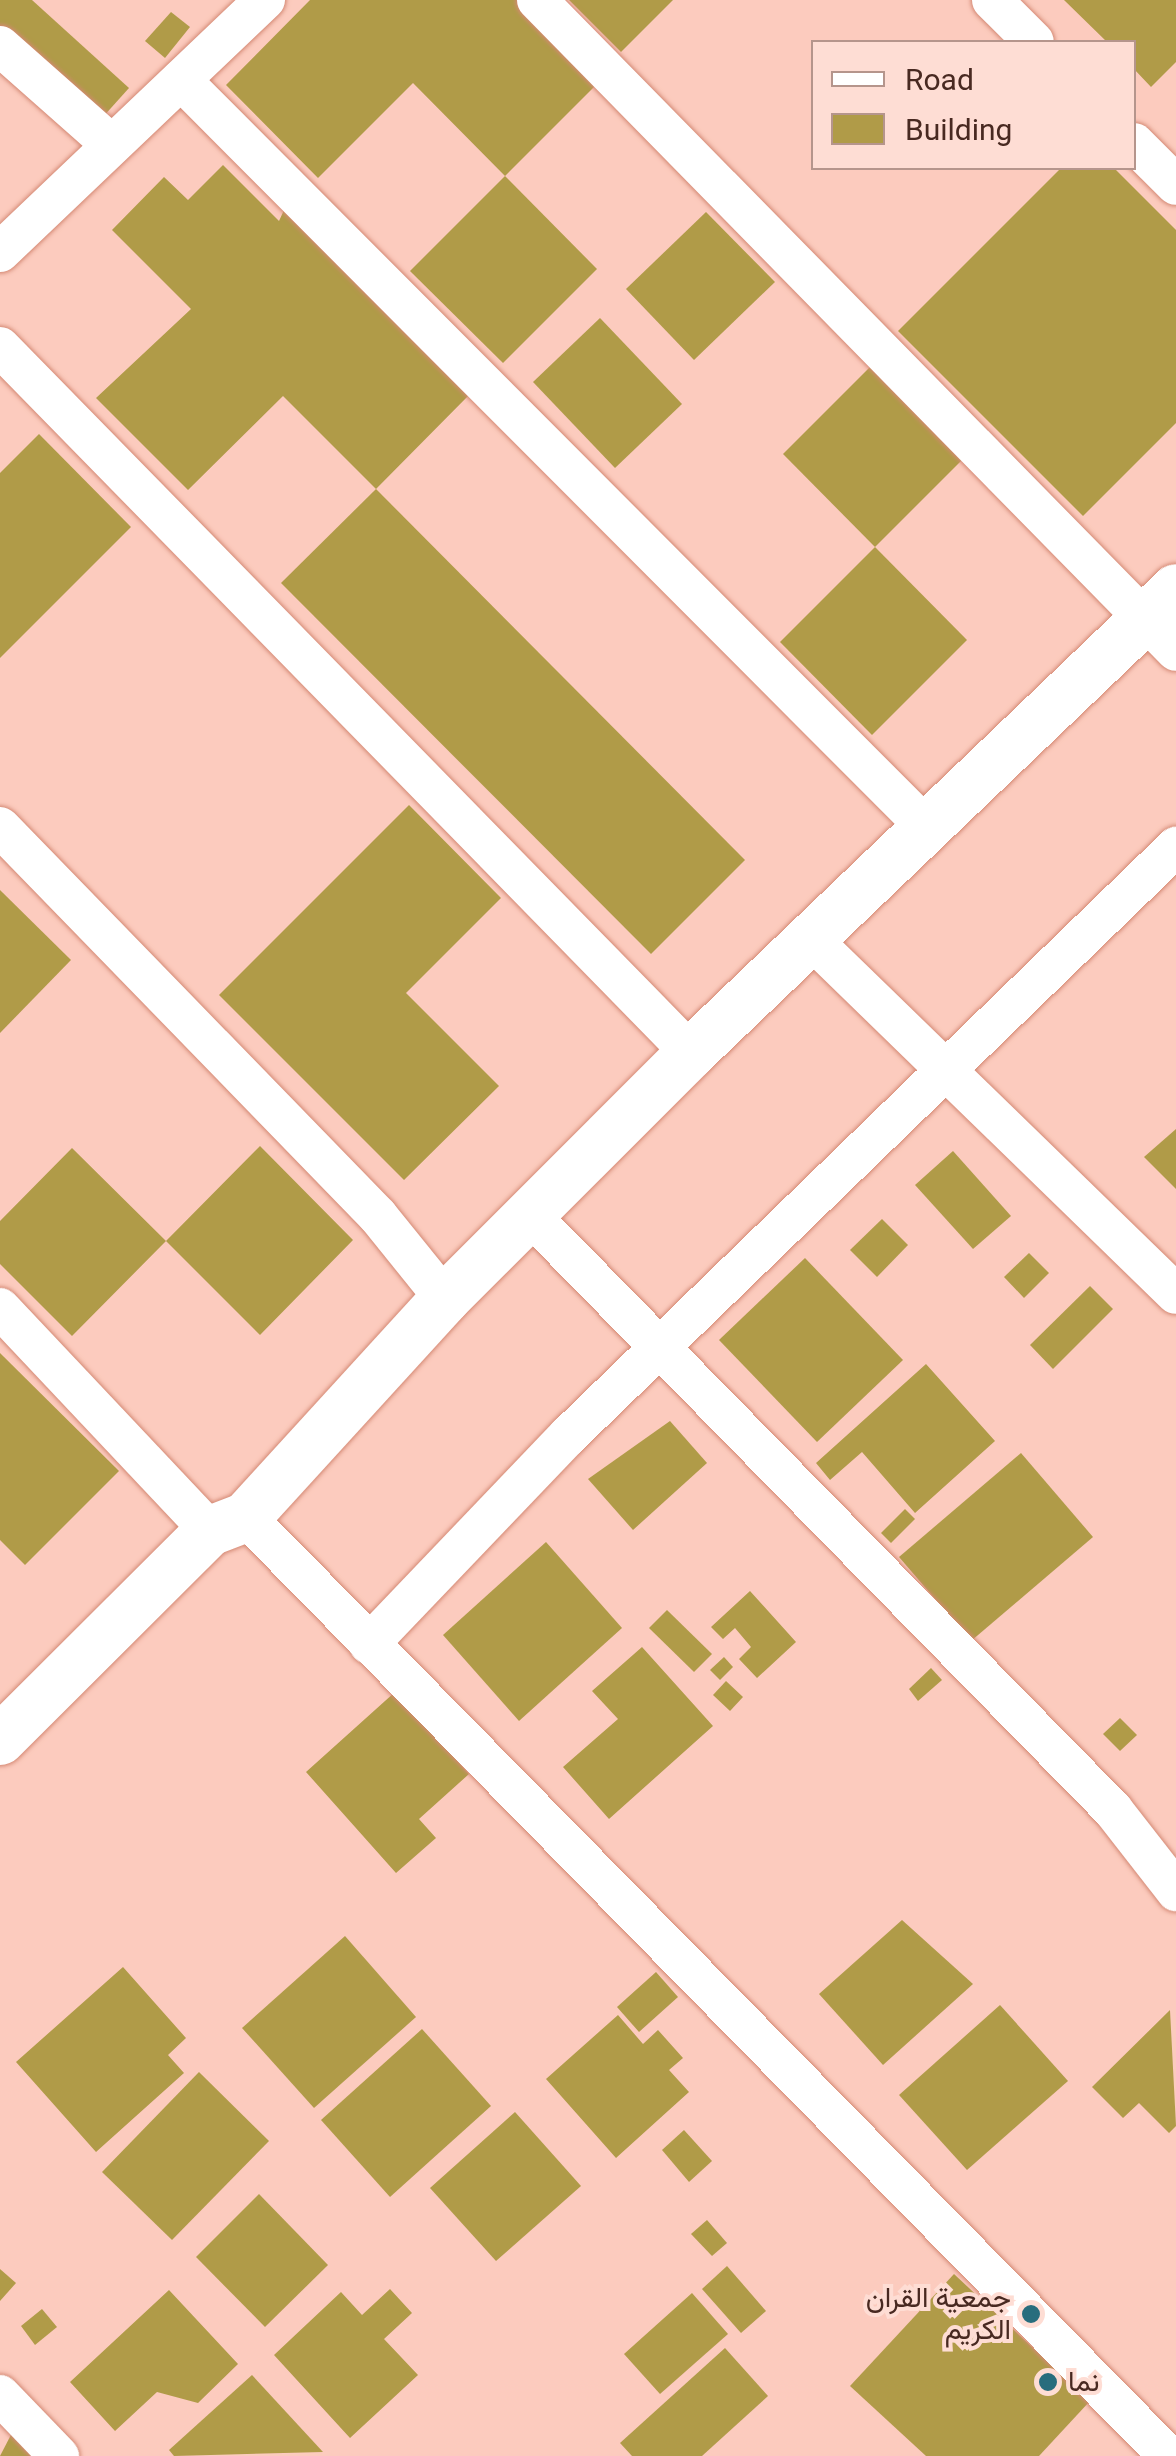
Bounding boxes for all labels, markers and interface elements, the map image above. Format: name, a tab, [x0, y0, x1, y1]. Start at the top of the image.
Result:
legend	[811, 40, 1136, 170]
text: Road	[905, 62, 974, 97]
text: Building	[905, 112, 1012, 147]
place label: جمعية القران الكريم	[866, 2281, 1011, 2347]
marker: جمعية القران الكريم	[1020, 2303, 1042, 2325]
place label: نما	[1068, 2365, 1099, 2399]
marker: نما	[1037, 2371, 1059, 2393]

